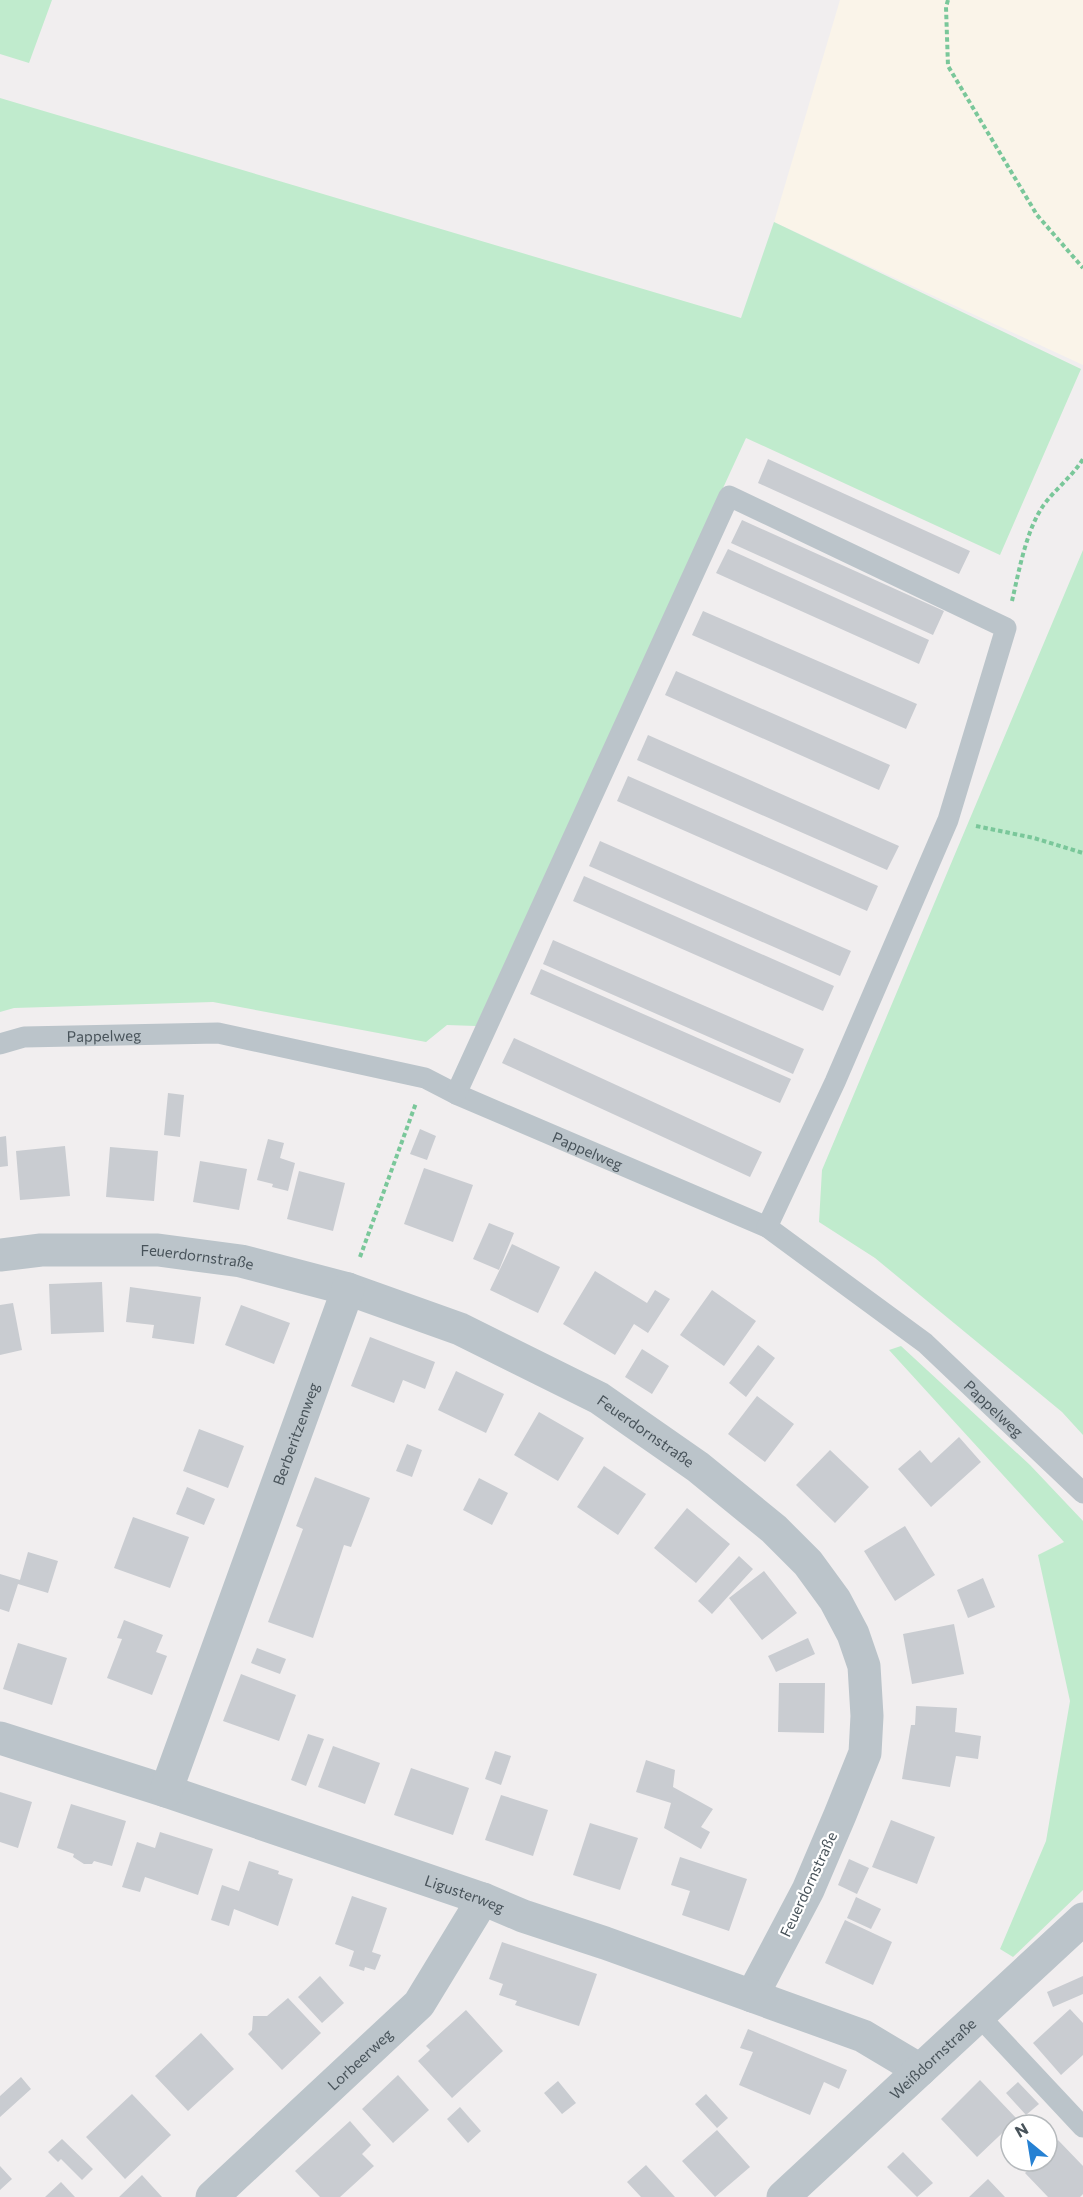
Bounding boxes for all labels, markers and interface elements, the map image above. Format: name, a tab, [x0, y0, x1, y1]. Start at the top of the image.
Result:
street label: Pappelweg	[67, 1026, 141, 1045]
street label: Pappelweg	[550, 1127, 626, 1173]
street label: Feuerdornstraße	[141, 1241, 256, 1273]
street label: Pappelweg	[961, 1376, 1027, 1441]
street label: Berberitzenweg	[269, 1380, 322, 1488]
street label: Feuerdornstraße	[594, 1391, 698, 1471]
street label: Feuerdornstraße	[776, 1828, 840, 1939]
street label: Ligusterweg	[422, 1871, 507, 1916]
street label: Weißdornstraße	[886, 2014, 980, 2103]
street label: Lorbeerweg	[324, 2025, 396, 2094]
north arrow	[999, 2113, 1059, 2173]
text: N	[1011, 2118, 1031, 2141]

